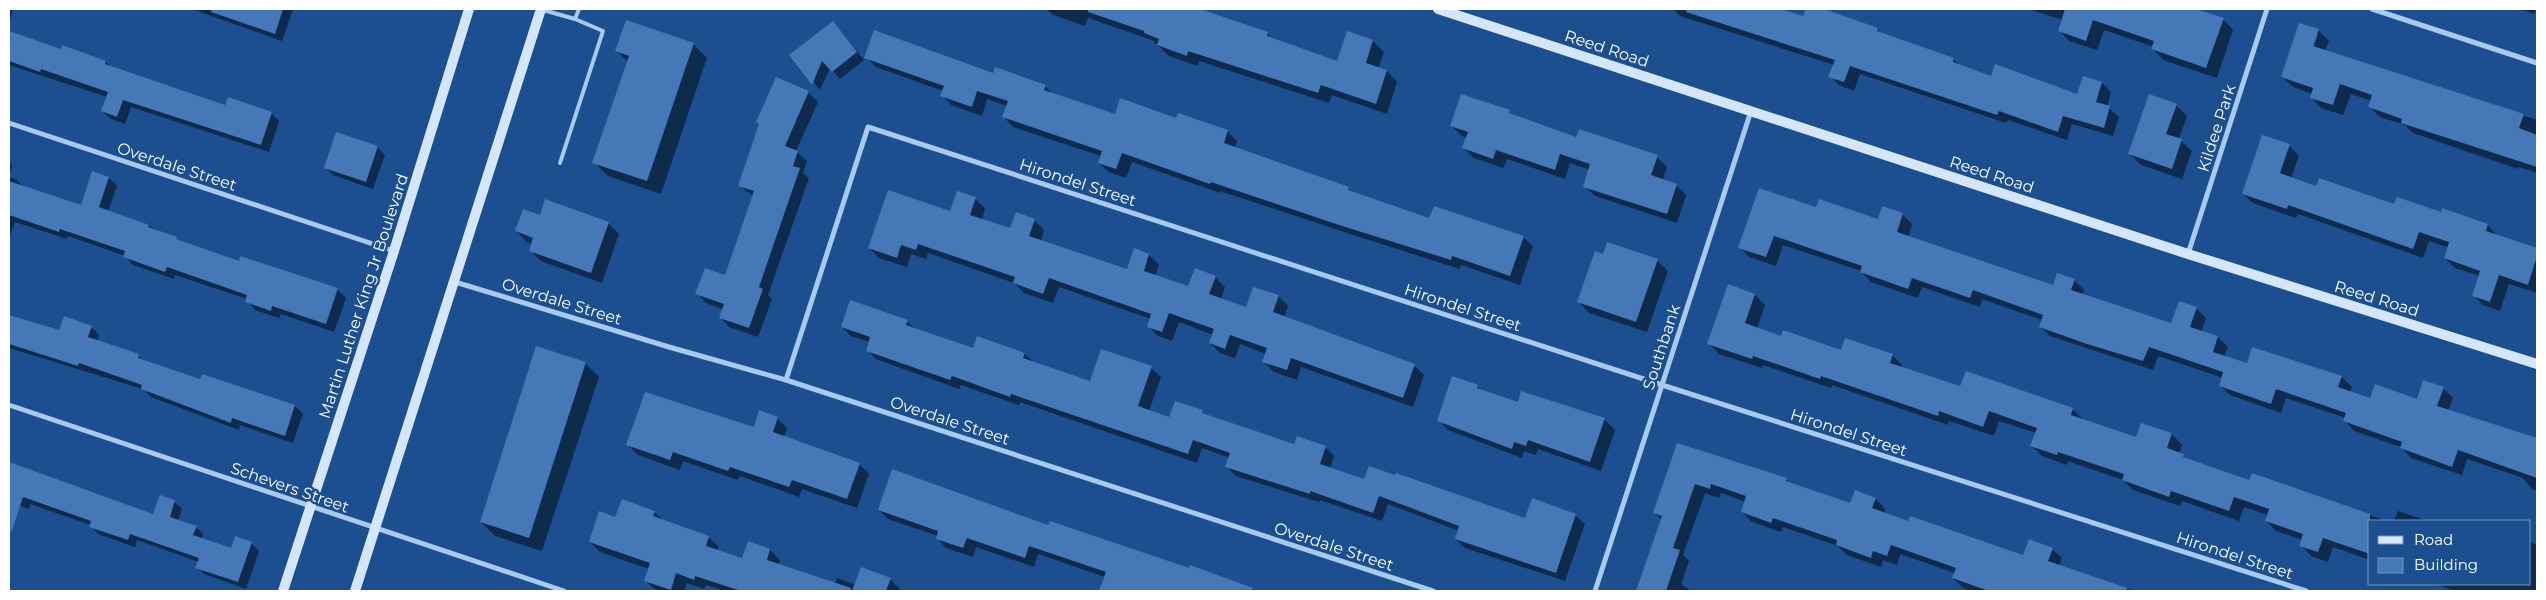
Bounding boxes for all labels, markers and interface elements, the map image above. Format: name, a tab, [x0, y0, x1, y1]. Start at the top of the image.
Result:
street label: Reed Road	[1562, 26, 1652, 71]
street label: Kildee Park	[2193, 82, 2240, 174]
street label: Overdale Street	[115, 138, 239, 195]
street label: Reed Road	[1947, 152, 2037, 197]
street label: Hirondel Street	[1017, 155, 1139, 210]
street label: Martin Luther King Jr Boulevard	[315, 171, 412, 421]
street label: Overdale Street	[500, 274, 625, 329]
street label: Reed Road	[2332, 277, 2422, 320]
street label: Hirondel Street	[1402, 280, 1524, 335]
street label: Southbank	[1639, 302, 1684, 392]
street label: Overdale Street	[888, 392, 1012, 449]
street label: Hirondel Street	[1788, 405, 1910, 460]
street label: Schevers Street	[228, 458, 352, 517]
street label: Overdale Street	[1272, 518, 1396, 575]
legend	[2368, 520, 2531, 585]
street label: Hirondel Street	[2174, 528, 2296, 583]
text: Road	[2414, 530, 2453, 549]
text: Building	[2414, 555, 2478, 574]

